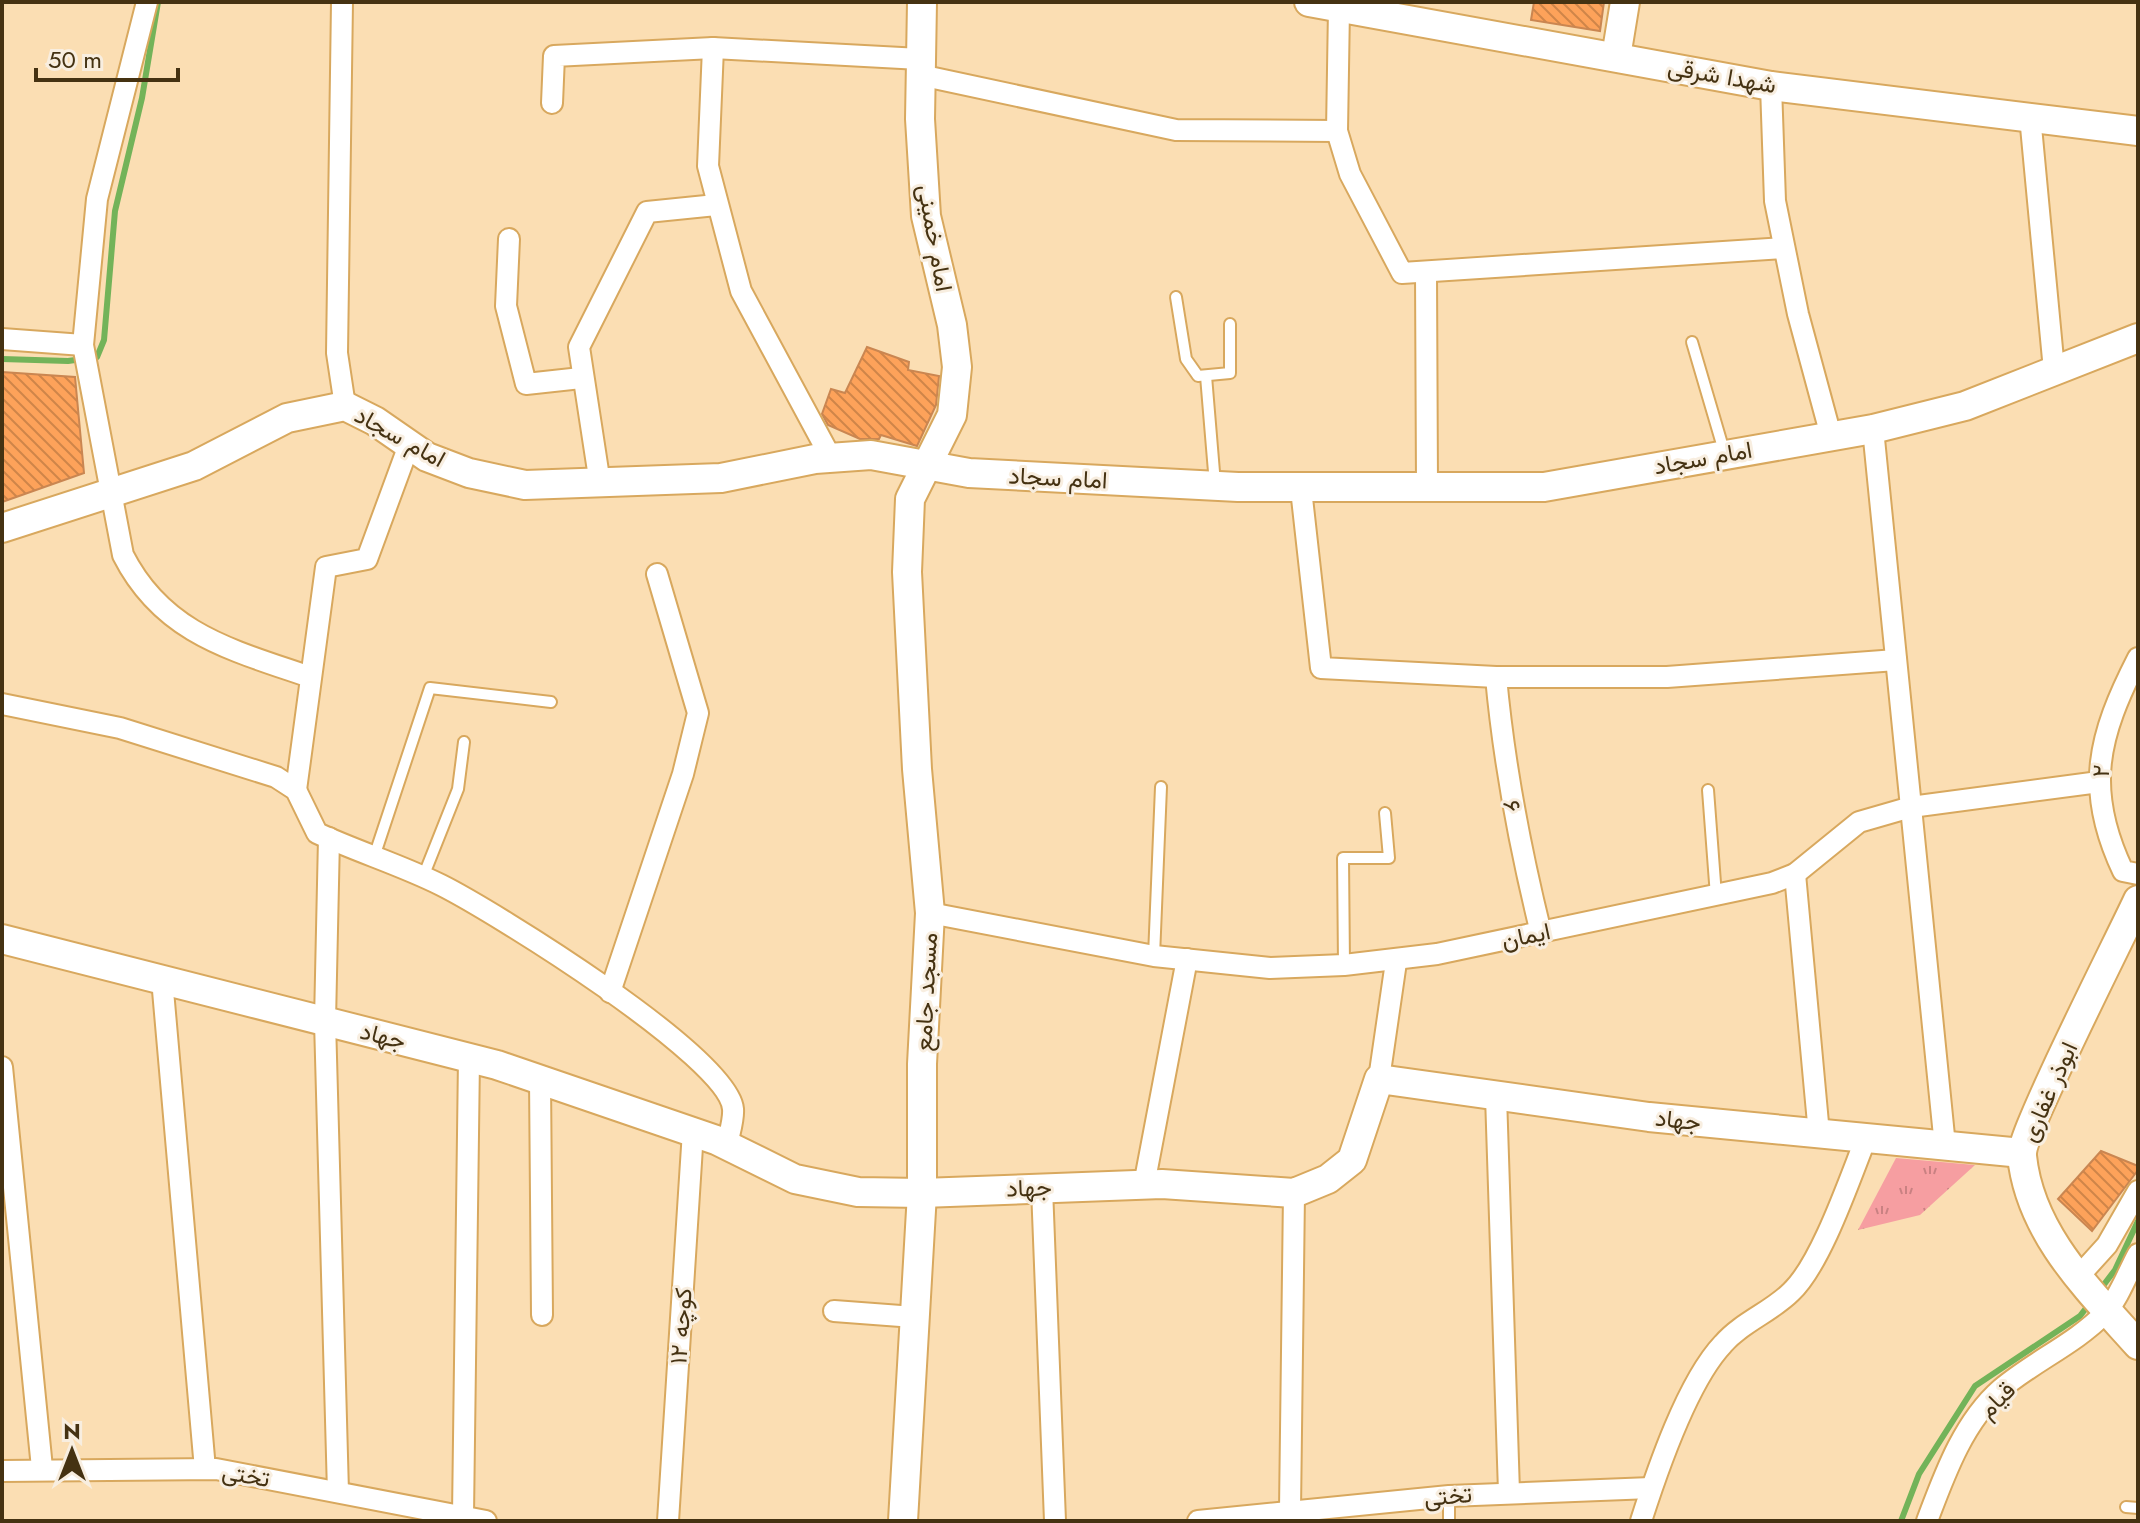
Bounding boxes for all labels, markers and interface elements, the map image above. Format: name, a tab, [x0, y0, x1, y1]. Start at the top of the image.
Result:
scale bar	[36, 32, 178, 82]
text: 50 m	[48, 42, 102, 77]
street label: شهدا شرقی	[1665, 49, 1779, 102]
street label: امام خمینی	[909, 182, 962, 294]
street label: امام سجاد	[348, 397, 452, 476]
street label: امام سجاد	[1651, 432, 1755, 483]
street label: امام سجاد	[1008, 457, 1108, 498]
street label: ۲	[2083, 764, 2118, 778]
street label: ۶	[1494, 797, 1531, 815]
street label: ایمان	[1498, 913, 1554, 958]
street label: مسجد جامع	[905, 932, 946, 1052]
street label: جهاد	[357, 1013, 410, 1058]
street label: ابوذر غفاری	[2011, 1036, 2086, 1147]
street label: جهاد	[1653, 1100, 1703, 1139]
street label: جهاد	[1005, 1169, 1052, 1206]
street label: کوچه ۱۲	[660, 1287, 701, 1365]
street label: قیام	[1970, 1373, 2023, 1426]
north arrow	[32, 1411, 112, 1491]
text: N	[63, 1415, 81, 1447]
street label: تختی	[219, 1453, 273, 1496]
street label: تختی	[1423, 1476, 1473, 1515]

